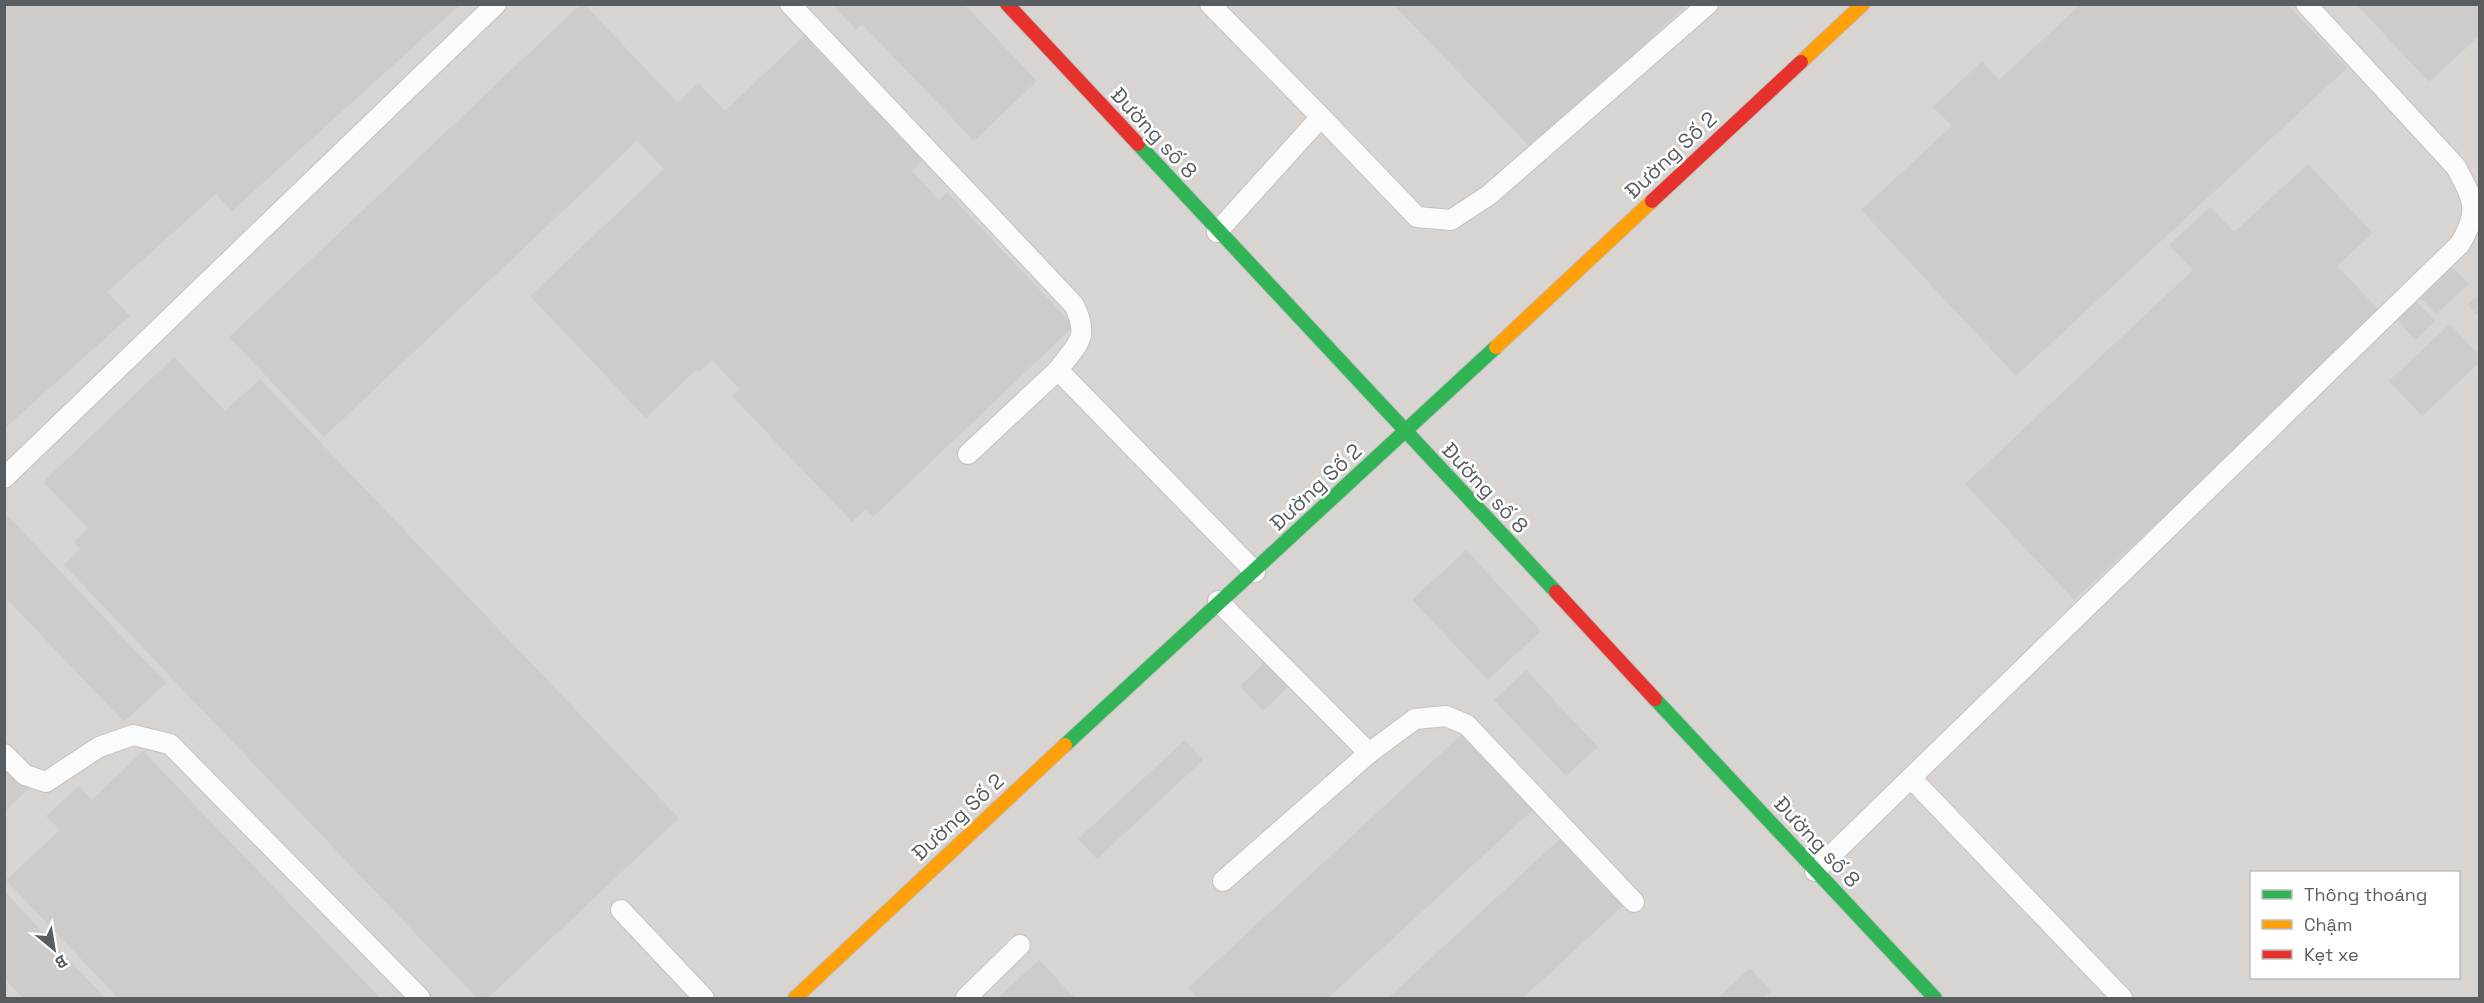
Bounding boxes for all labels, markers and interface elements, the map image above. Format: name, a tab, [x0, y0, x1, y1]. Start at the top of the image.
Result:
street label: Đường số 8	[1105, 81, 1203, 184]
street label: Đường Số 2	[1619, 105, 1722, 204]
street label: Đường số 8	[1436, 436, 1534, 539]
street label: Đường Số 2	[1264, 437, 1367, 536]
street label: Đường Số 2	[906, 767, 1009, 866]
street label: Đường số 8	[1768, 790, 1866, 893]
legend	[2250, 871, 2460, 979]
text: Thông thoáng	[2304, 883, 2427, 906]
text: Chậm	[2304, 913, 2352, 936]
north arrow	[24, 919, 84, 979]
text: Kẹt xe	[2304, 943, 2359, 966]
text: B	[51, 950, 71, 973]

